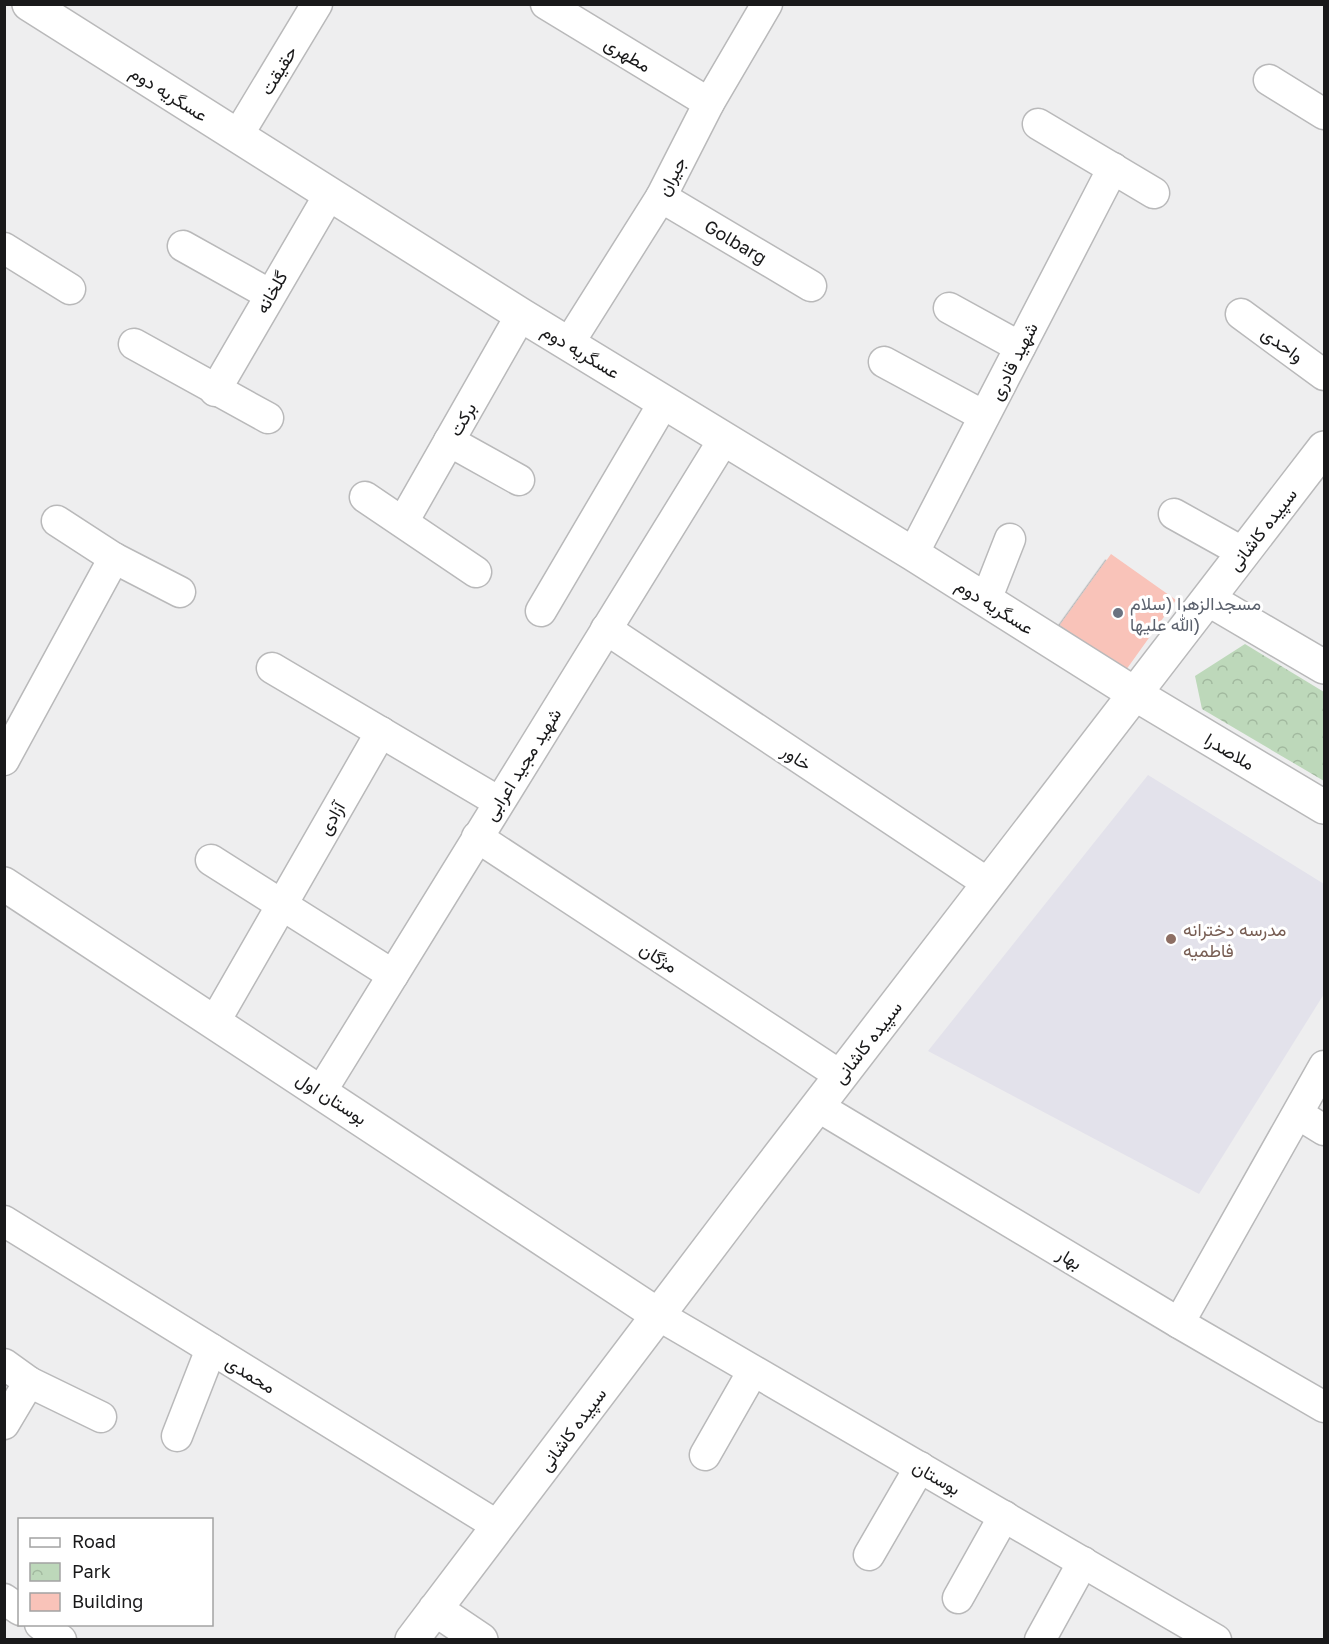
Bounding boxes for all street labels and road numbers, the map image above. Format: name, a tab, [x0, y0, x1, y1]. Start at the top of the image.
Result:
street label: مطهری	[600, 32, 655, 77]
street label: حقیقت	[255, 42, 301, 98]
street label: عسگریه دوم	[125, 60, 212, 127]
street label: جیران	[652, 153, 691, 200]
street label: Golbarg	[701, 214, 771, 268]
street label: گلخانه	[250, 267, 292, 317]
street label: عسگریه دوم	[537, 319, 624, 385]
street label: شهید قادری	[984, 319, 1043, 404]
street label: واحدی	[1257, 321, 1308, 367]
street label: برکت	[444, 398, 481, 440]
street label: سپیده کاشانی	[1223, 483, 1303, 576]
street label: عسگریه دوم	[951, 573, 1038, 640]
street label: شهید مجید اعرابی	[479, 704, 566, 825]
street label: ملاصدرا	[1201, 728, 1259, 775]
street label: خاور	[777, 739, 816, 776]
street label: آزادی	[313, 796, 351, 839]
street label: مژگان	[636, 937, 682, 978]
street label: سپیده کاشانی	[828, 996, 908, 1089]
street label: بوستان اول	[292, 1067, 371, 1130]
street label: بهار	[1052, 1242, 1086, 1275]
street label: محمدی	[222, 1350, 280, 1399]
street label: سپیده کاشانی	[534, 1383, 612, 1476]
street label: بوستان	[909, 1455, 965, 1500]

